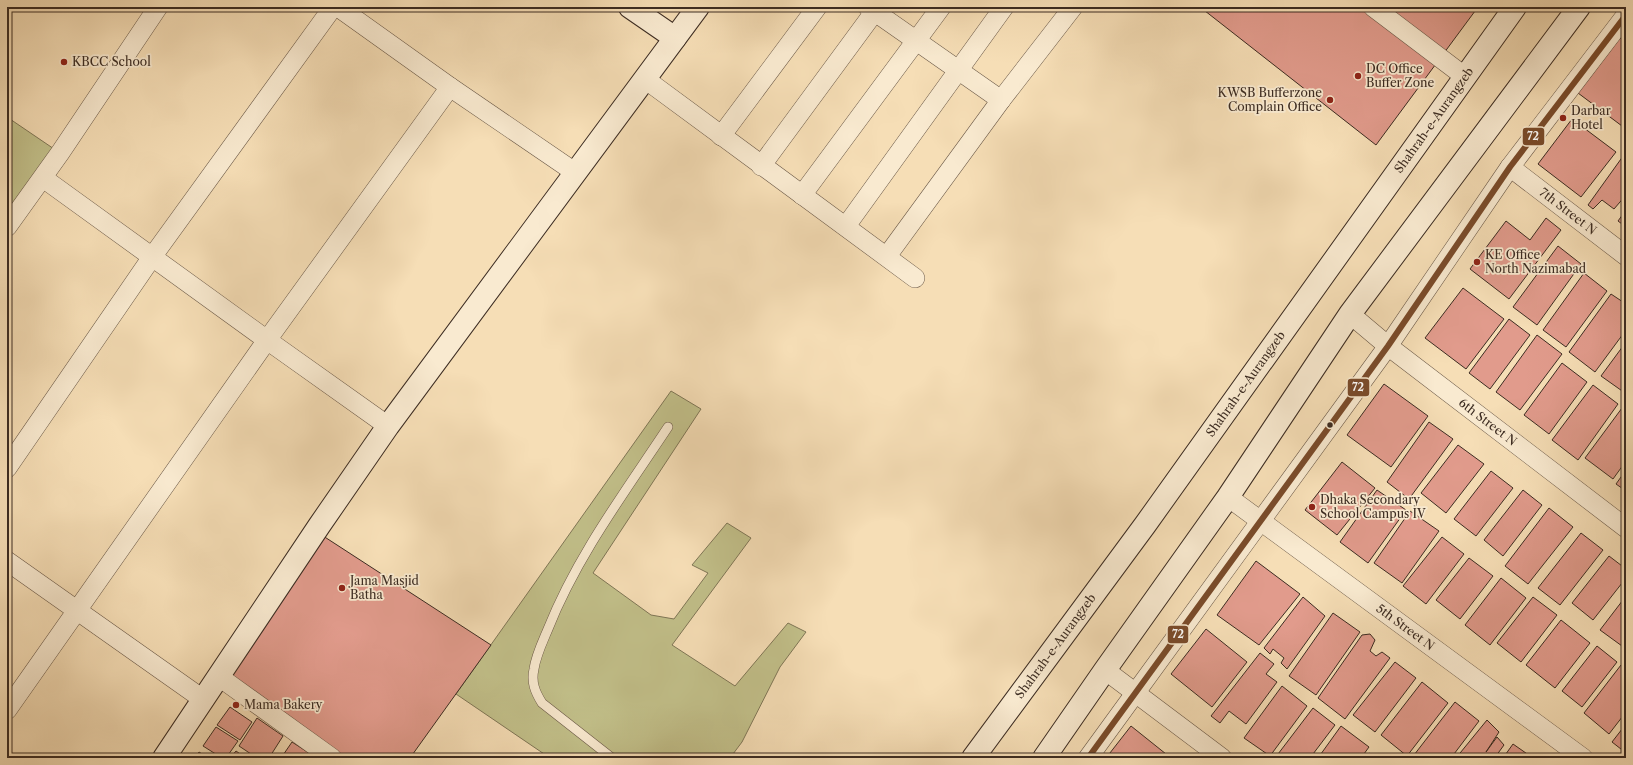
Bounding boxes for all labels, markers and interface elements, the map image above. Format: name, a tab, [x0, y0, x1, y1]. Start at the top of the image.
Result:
place label: KBCC School	[72, 54, 151, 69]
marker: KBCC School	[59, 57, 69, 67]
place label: DC Office Buffer Zone	[1366, 61, 1435, 90]
street label: Shahrah-e-Aurangzeb	[1391, 64, 1477, 176]
marker: DC Office Buffer Zone	[1353, 71, 1363, 81]
place label: KWSB Bufferzone Complain Office	[1218, 85, 1322, 114]
marker: KWSB Bufferzone Complain Office	[1325, 95, 1335, 105]
place label: Darbar Hotel	[1571, 103, 1611, 132]
marker: Darbar Hotel	[1558, 113, 1568, 123]
line badge: 72	[1522, 127, 1545, 146]
text: 72	[1527, 129, 1540, 143]
street label: 7th Street N	[1537, 184, 1600, 238]
place label: KE Office North Nazimabad	[1485, 247, 1587, 276]
marker: KE Office North Nazimabad	[1472, 257, 1482, 267]
street label: Shahrah-e-Aurangzeb	[1203, 328, 1288, 439]
line badge: 72	[1347, 378, 1370, 397]
text: 72	[1352, 380, 1365, 394]
street label: 6th Street N	[1456, 395, 1520, 449]
unlabelled marker	[1325, 420, 1335, 430]
place label: Dhaka Secondary School Campus IV	[1320, 492, 1426, 521]
marker: Dhaka Secondary School Campus IV	[1307, 502, 1317, 512]
place label: Jama Masjid Batha	[348, 573, 420, 602]
marker: Jama Masjid Batha	[337, 583, 347, 593]
street label: Shahrah-e-Aurangzeb	[1012, 591, 1099, 701]
street label: 5th Street N	[1373, 601, 1438, 653]
line badge: 72	[1167, 625, 1189, 644]
text: 72	[1172, 627, 1185, 641]
place label: Mama Bakery	[244, 697, 323, 712]
marker: Mama Bakery	[231, 700, 241, 710]

